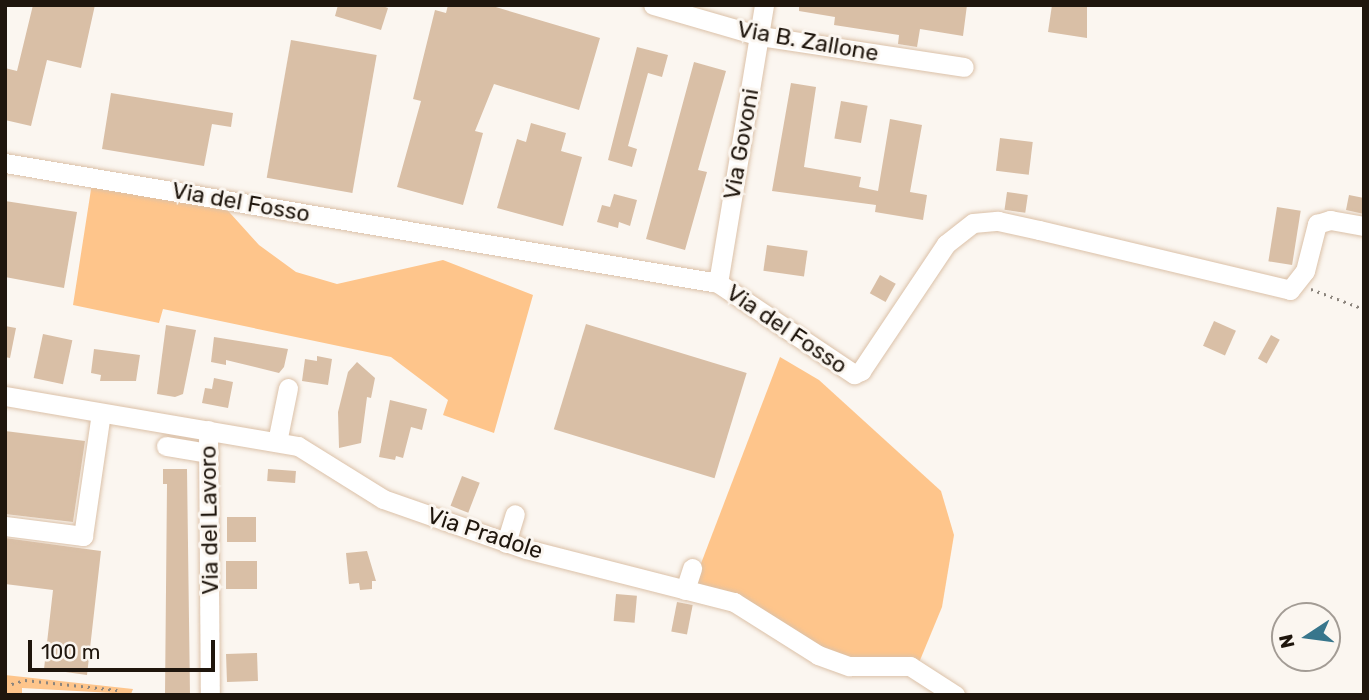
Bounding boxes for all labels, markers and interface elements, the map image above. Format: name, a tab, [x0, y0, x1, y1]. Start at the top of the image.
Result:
street label: Via B. Zallone	[735, 15, 881, 67]
street label: Via Govoni	[718, 86, 764, 202]
street label: Via del Fosso	[170, 176, 312, 228]
street label: Via del Fosso	[721, 278, 853, 380]
street label: Via del Lavoro	[194, 445, 224, 595]
street label: Via Pradole	[424, 501, 546, 565]
north arrow	[1271, 602, 1341, 672]
scale bar	[32, 626, 219, 670]
text: N	[1274, 632, 1300, 651]
text: 100 m	[41, 639, 100, 664]

